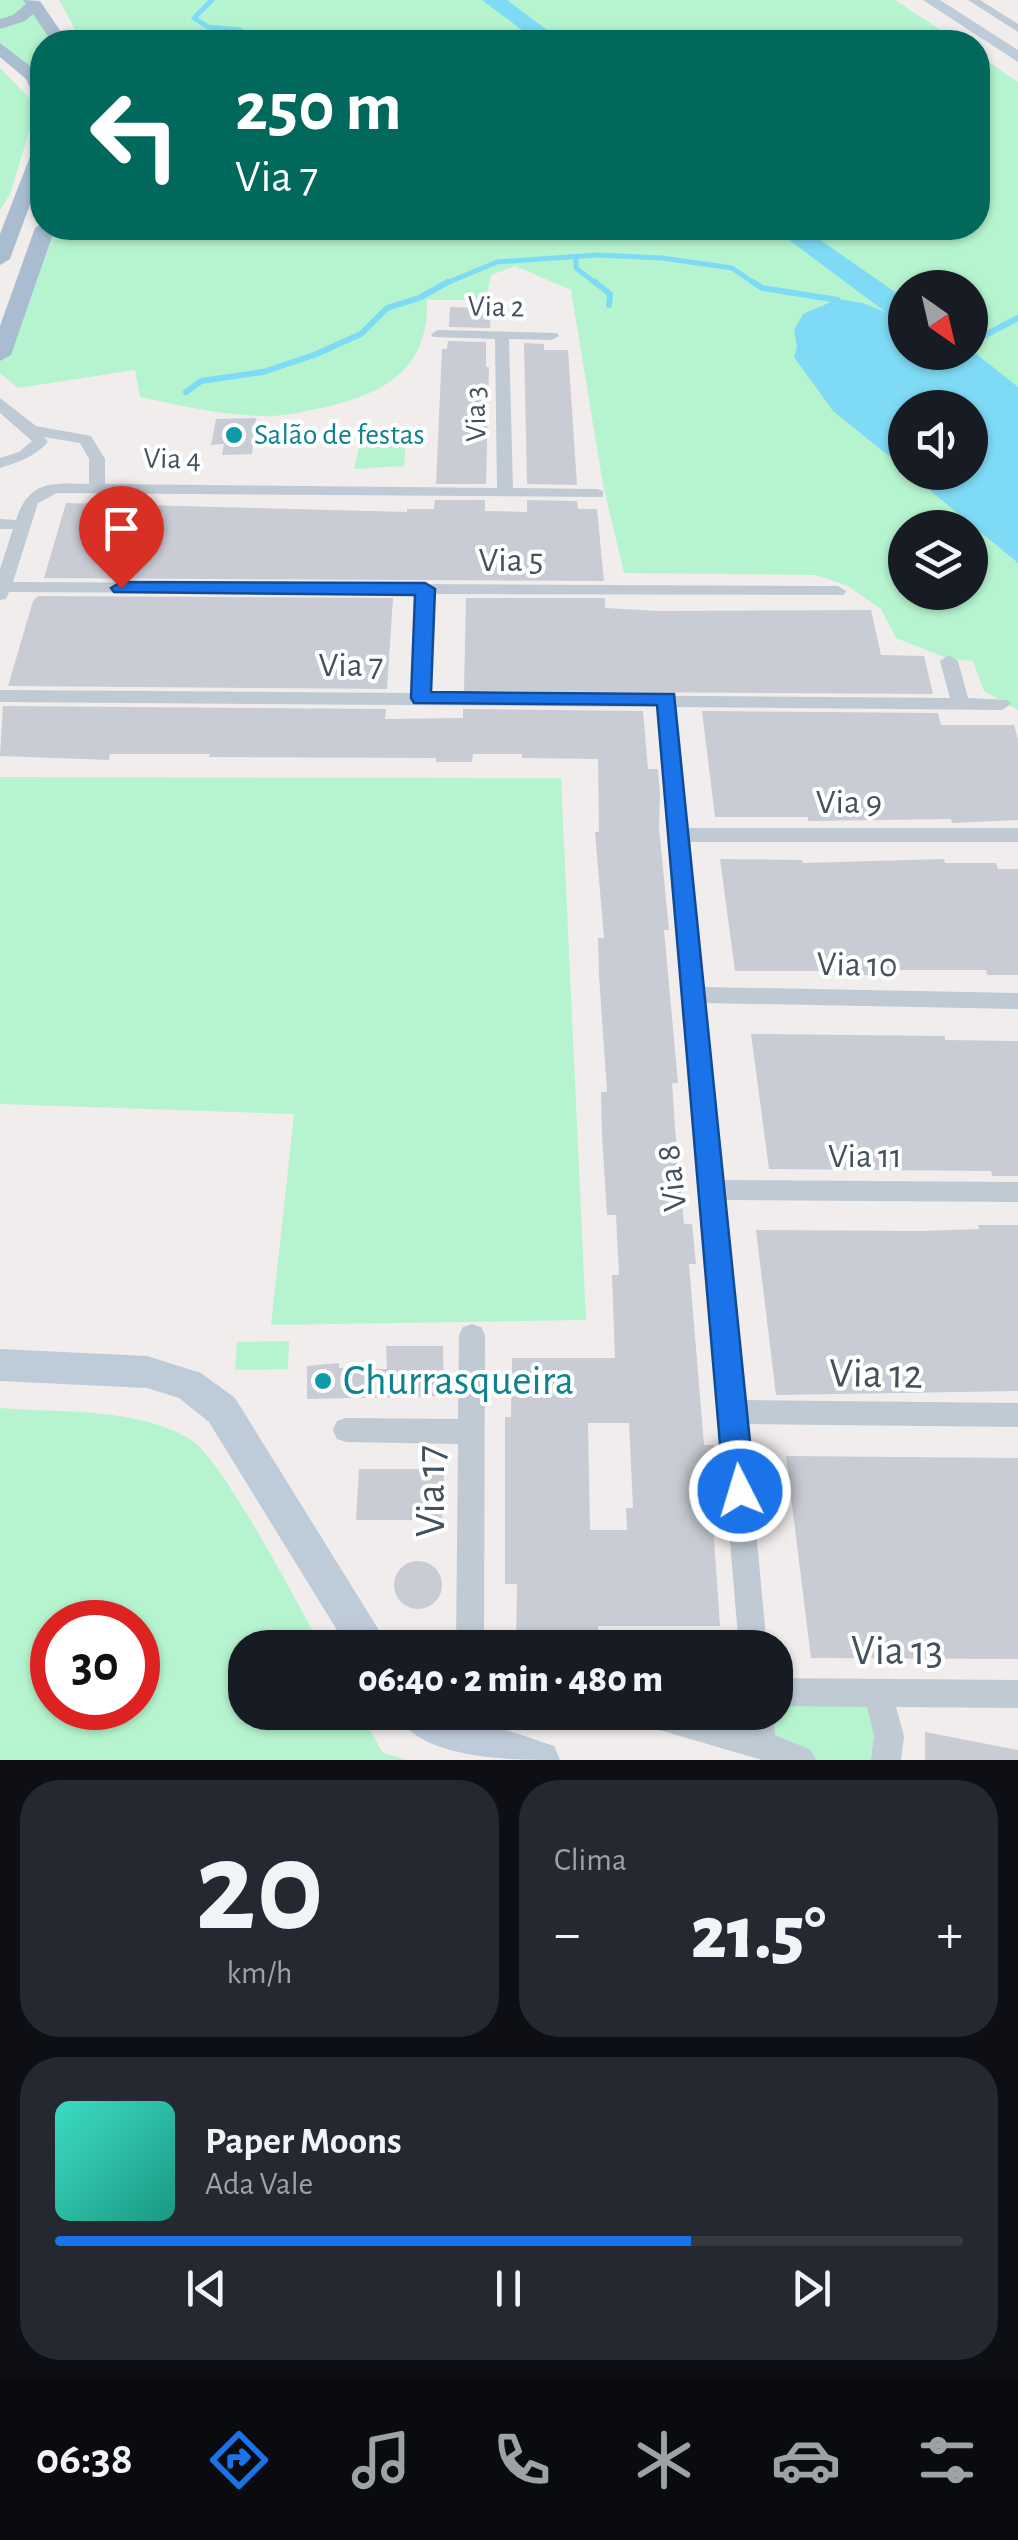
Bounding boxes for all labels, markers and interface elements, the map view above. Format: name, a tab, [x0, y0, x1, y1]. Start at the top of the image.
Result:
icon: left	[70, 70, 200, 200]
text: 250 m	[235, 73, 402, 143]
text: Via 7	[235, 155, 318, 200]
north arrow	[888, 270, 988, 370]
map controls	[888, 270, 988, 610]
street label: Via 2	[467, 292, 525, 322]
street label: Via 3	[461, 386, 491, 442]
button: sound	[888, 390, 988, 490]
place label: Salão de festas	[254, 420, 425, 450]
marker: Salão de festas	[223, 424, 245, 446]
street label: Via 4	[143, 444, 201, 474]
pin	[79, 486, 164, 589]
icon: arrive	[94, 501, 149, 556]
button: layers	[888, 510, 988, 610]
street label: Via 5	[479, 543, 543, 578]
street label: Via 7	[319, 648, 383, 683]
street label: Via 9	[816, 785, 882, 820]
street label: Via 10	[816, 947, 898, 983]
street label: Via 11	[828, 1139, 902, 1174]
street label: Via 8	[651, 1143, 693, 1213]
street label: Via 12	[829, 1352, 923, 1396]
place label: Churrasqueira	[343, 1360, 574, 1402]
marker: Churrasqueira	[312, 1370, 334, 1392]
position arrow	[688, 1439, 792, 1543]
street label: Via 17	[410, 1445, 452, 1537]
speed limit sign: 30	[30, 1600, 160, 1730]
street label: Via 13	[851, 1630, 943, 1672]
text: 06:40 · 2 min · 480 m	[358, 1661, 663, 1699]
text: 20	[195, 1824, 324, 1954]
text: Clima	[554, 1844, 627, 1876]
text: 21.5°	[691, 1897, 826, 1972]
text: −	[554, 1907, 580, 1962]
text: +	[937, 1907, 963, 1962]
text: km/h	[226, 1957, 293, 1989]
text: Paper Moons	[205, 2123, 402, 2161]
text: Ada Vale	[205, 2168, 313, 2200]
icon: previous	[179, 2261, 234, 2316]
icon: pause	[481, 2261, 536, 2316]
icon: next	[784, 2261, 839, 2316]
icon: directions	[204, 2425, 274, 2495]
icon: music	[346, 2425, 416, 2495]
icon: phone	[487, 2425, 557, 2495]
icon: climate	[629, 2425, 699, 2495]
icon: car	[771, 2425, 841, 2495]
icon: filters	[912, 2425, 982, 2495]
text: 06:38	[36, 2437, 133, 2482]

